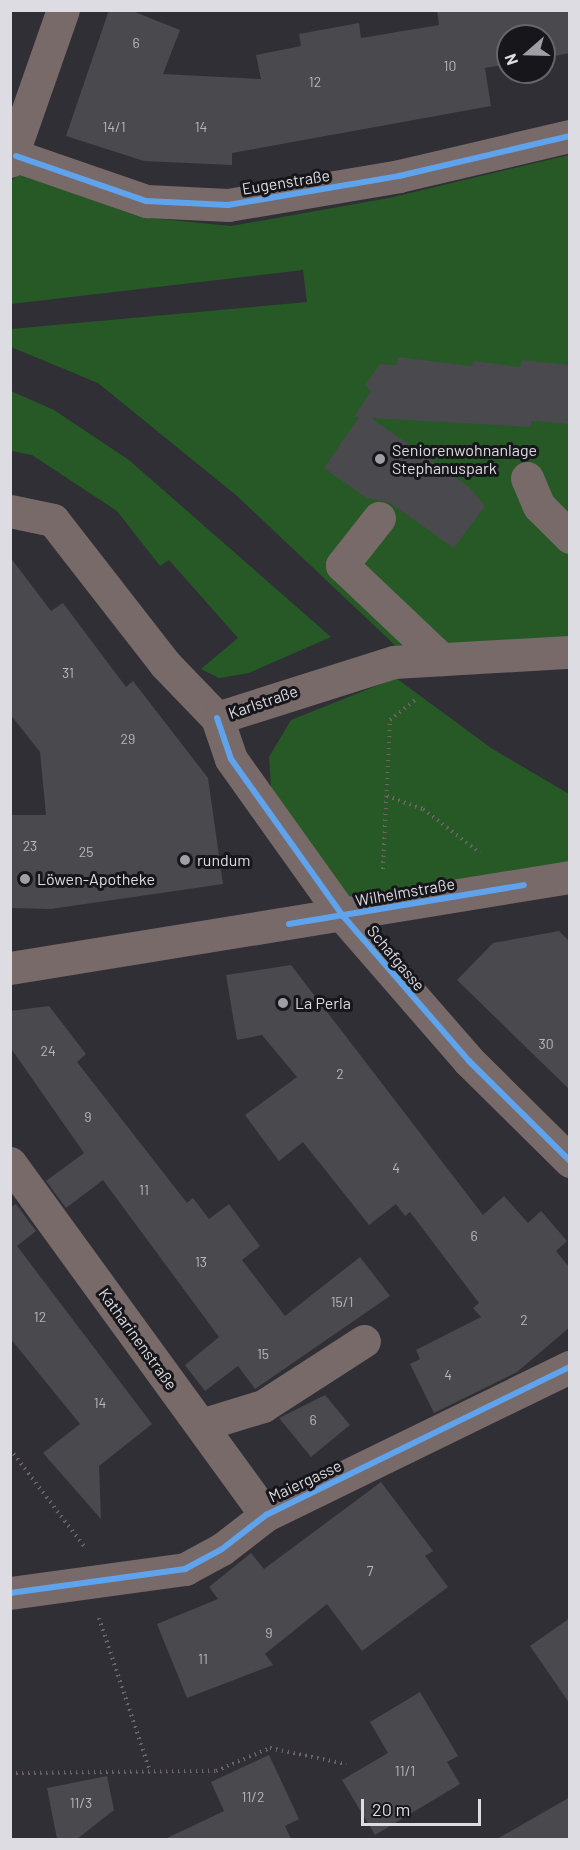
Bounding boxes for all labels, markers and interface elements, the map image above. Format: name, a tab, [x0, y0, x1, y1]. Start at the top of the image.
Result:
north arrow	[496, 24, 556, 84]
house number: 6	[132, 35, 140, 51]
text: N	[500, 51, 521, 68]
house number: 10	[444, 58, 456, 74]
house number: 12	[309, 74, 321, 90]
house number: 14/1	[102, 119, 126, 135]
house number: 14	[195, 119, 207, 135]
street label: Eugenstraße	[241, 166, 331, 198]
place label: Seniorenwohnanlage Stephanuspark	[392, 440, 537, 478]
marker: Seniorenwohnanlage Stephanuspark	[373, 452, 387, 466]
house number: 31	[62, 665, 74, 681]
street label: Karlstraße	[226, 681, 300, 723]
house number: 29	[121, 731, 135, 747]
house number: 23	[23, 838, 37, 854]
house number: 25	[79, 844, 93, 860]
place label: rundum	[197, 850, 250, 870]
marker: rundum	[178, 853, 192, 867]
place label: Löwen-Apotheke	[37, 869, 155, 889]
marker: Löwen-Apotheke	[18, 872, 32, 886]
street label: Wilhelmstraße	[354, 874, 456, 910]
street label: Schafgasse	[363, 921, 429, 995]
place label: La Perla	[295, 993, 351, 1013]
marker: La Perla	[276, 996, 290, 1010]
house number: 30	[538, 1036, 554, 1052]
house number: 24	[40, 1043, 56, 1059]
house number: 2	[336, 1066, 344, 1082]
house number: 9	[84, 1109, 92, 1125]
house number: 4	[392, 1160, 400, 1176]
house number: 11	[139, 1182, 149, 1198]
house number: 6	[470, 1228, 478, 1244]
house number: 13	[195, 1254, 207, 1270]
street label: Katharinenstraße	[95, 1284, 181, 1394]
house number: 15/1	[331, 1294, 353, 1310]
house number: 12	[34, 1309, 46, 1325]
house number: 2	[520, 1312, 528, 1328]
house number: 15	[257, 1346, 269, 1362]
house number: 4	[444, 1367, 452, 1383]
house number: 14	[94, 1395, 106, 1411]
house number: 6	[309, 1412, 317, 1428]
street label: Maiergasse	[265, 1456, 345, 1506]
house number: 7	[367, 1563, 373, 1579]
house number: 9	[265, 1625, 273, 1641]
house number: 11	[198, 1651, 208, 1667]
house number: 11/1	[395, 1763, 415, 1779]
scale bar	[364, 1787, 484, 1825]
house number: 11/2	[242, 1789, 264, 1805]
house number: 11/3	[70, 1795, 92, 1811]
text: 20 m	[372, 1798, 410, 1820]

